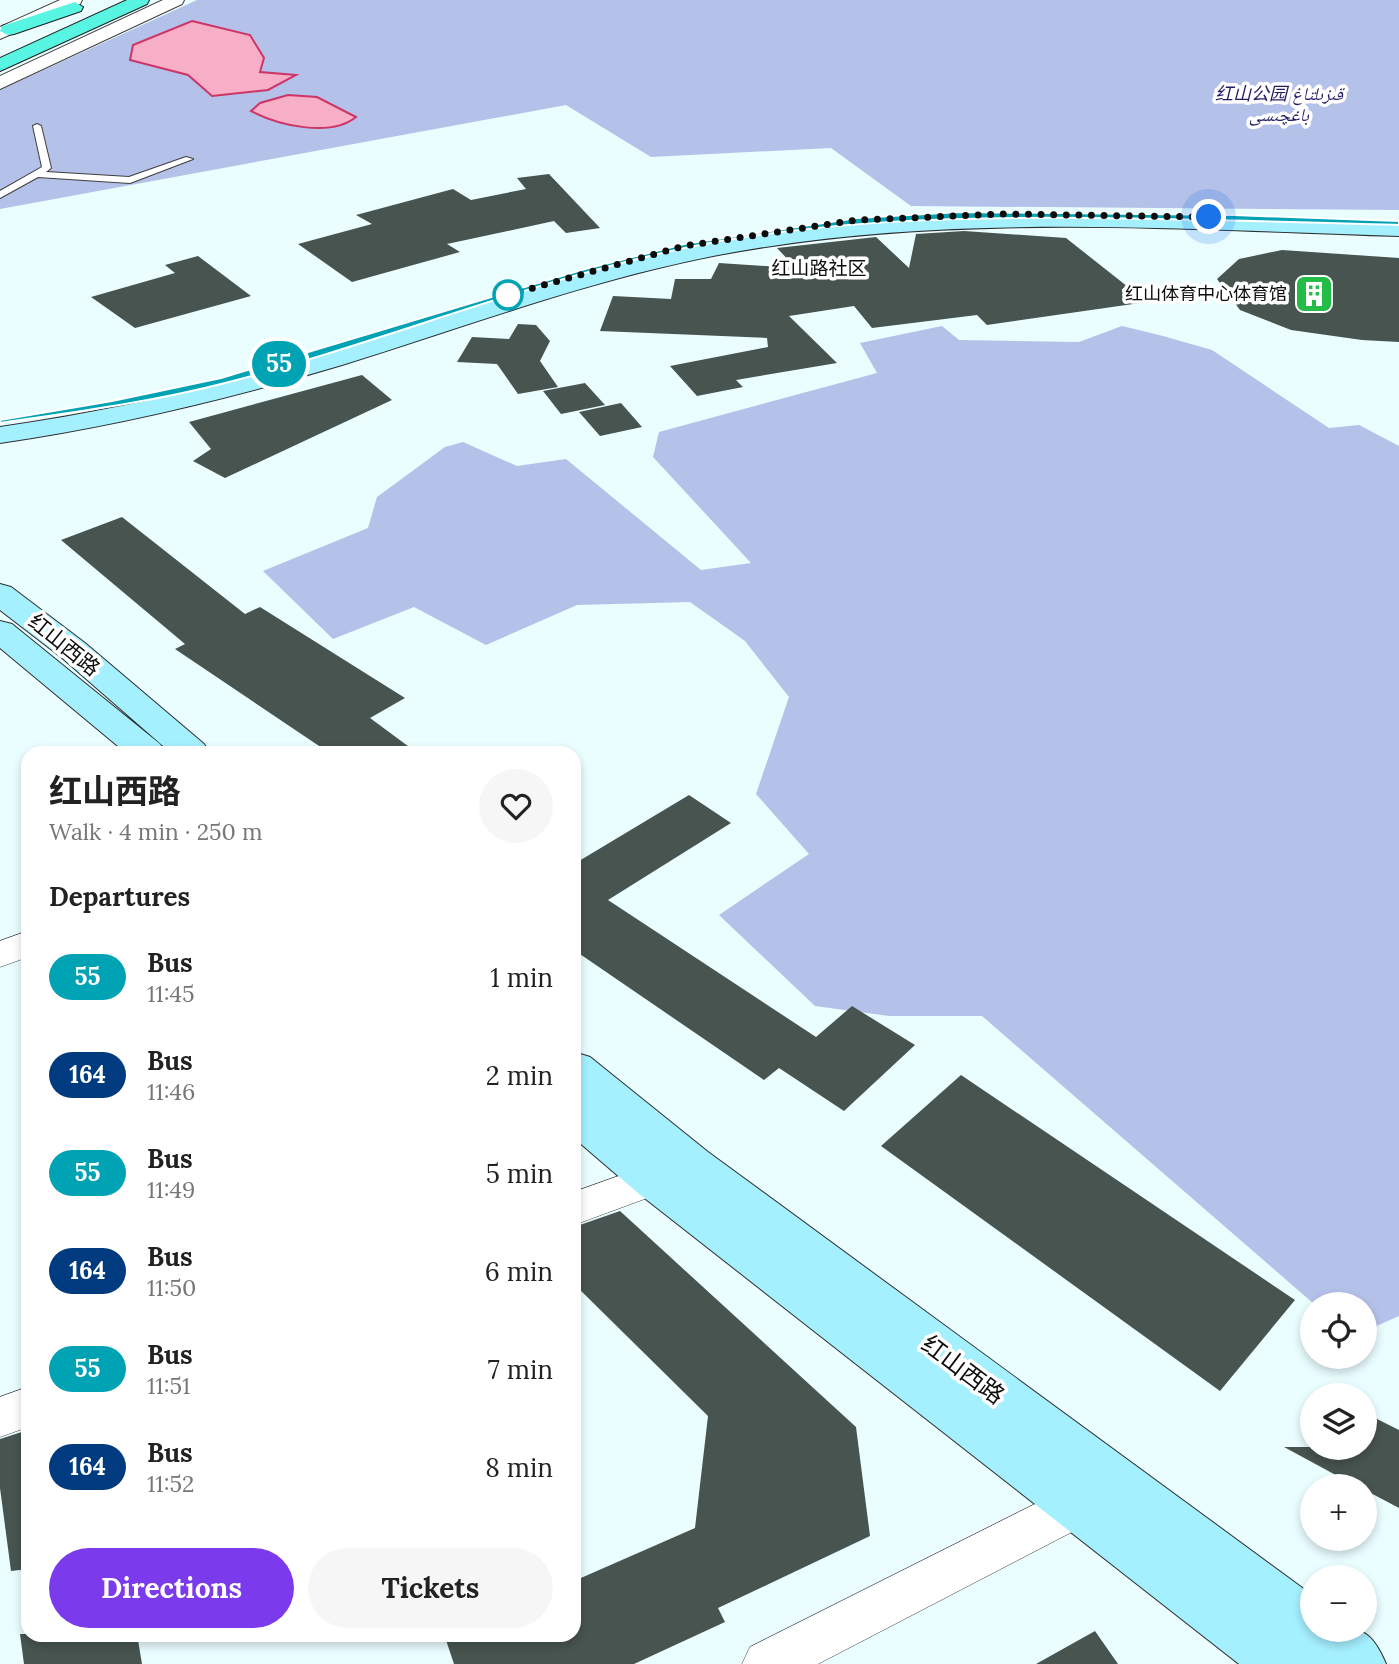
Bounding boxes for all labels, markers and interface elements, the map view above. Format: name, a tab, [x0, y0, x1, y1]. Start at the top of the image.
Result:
park label: 红山公园 قىزىلتاغ باغچىسى	[1215, 82, 1345, 126]
your location	[1191, 199, 1226, 234]
district label: 红山路社区	[771, 256, 867, 280]
building icon: 红山体育中心体育馆	[1293, 273, 1335, 315]
unlabelled marker	[493, 280, 523, 310]
place label: 红山体育中心体育馆	[1125, 282, 1287, 305]
line badge: 55	[247, 341, 310, 387]
text: 55	[266, 348, 292, 379]
street label: 红山西路	[23, 608, 105, 682]
button: heart	[479, 769, 553, 843]
text: 红山西路	[49, 770, 181, 812]
text: Walk · 4 min · 250 m	[49, 817, 262, 846]
text: Departures	[49, 880, 190, 913]
text: Bus	[147, 946, 193, 979]
text: 55	[75, 961, 100, 992]
text: 1 min	[490, 961, 553, 994]
text: 11:45	[147, 979, 195, 1008]
text: Bus	[147, 1044, 193, 1077]
text: 164	[69, 1059, 106, 1090]
text: 2 min	[486, 1059, 553, 1092]
text: 11:46	[147, 1077, 195, 1106]
text: Bus	[147, 1142, 193, 1175]
text: 55	[75, 1157, 100, 1188]
text: 5 min	[486, 1157, 553, 1190]
text: 11:49	[147, 1175, 195, 1204]
text: Bus	[147, 1240, 193, 1273]
text: 164	[69, 1255, 106, 1286]
text: 6 min	[485, 1255, 553, 1288]
text: 11:50	[147, 1273, 196, 1302]
map controls	[1300, 1292, 1377, 1642]
button: locate	[1300, 1292, 1377, 1369]
street label: 红山西路	[916, 1328, 1011, 1411]
text: Bus	[147, 1338, 193, 1371]
text: 55	[75, 1353, 100, 1384]
text: 7 min	[488, 1353, 553, 1386]
text: 11:51	[147, 1371, 190, 1400]
button: layers	[1300, 1383, 1377, 1460]
text: Bus	[147, 1436, 193, 1469]
text: 164	[69, 1451, 106, 1482]
text: 8 min	[485, 1451, 553, 1484]
text: 11:52	[147, 1469, 194, 1498]
button: +	[1300, 1474, 1377, 1551]
button: Directions	[49, 1548, 294, 1628]
button: Tickets	[308, 1548, 553, 1628]
button: −	[1300, 1565, 1377, 1642]

